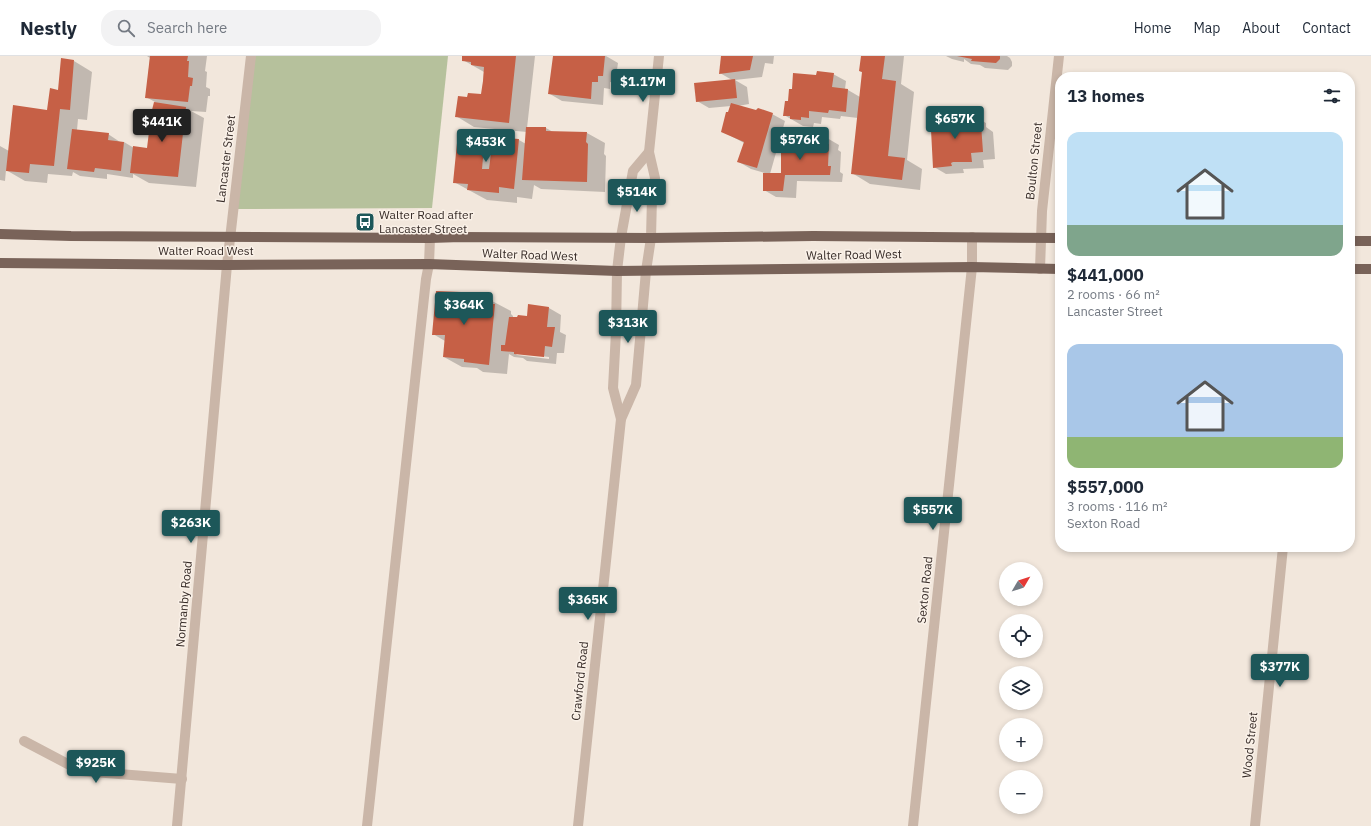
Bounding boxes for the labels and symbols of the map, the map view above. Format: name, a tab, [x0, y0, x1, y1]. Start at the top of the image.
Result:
pin: $1.17M	[610, 69, 676, 103]
pin: $657K	[927, 106, 983, 140]
pin: $441K	[134, 109, 190, 143]
street label: Lancaster Street	[213, 114, 238, 204]
street label: Boulton Street	[1022, 121, 1045, 201]
pin: $576K	[772, 127, 828, 161]
pin: $453K	[458, 129, 514, 163]
pin: $514K	[609, 179, 665, 213]
place label: Walter Road after Lancaster Street	[379, 207, 474, 236]
bus stop icon: Walter Road after Lancaster Street	[354, 211, 376, 233]
street label: Walter Road West	[158, 243, 254, 258]
street label: Walter Road West	[482, 245, 578, 264]
street label: Walter Road West	[806, 246, 902, 263]
pin: $364K	[436, 292, 492, 326]
pin: $313K	[600, 310, 656, 344]
pin: $557K	[905, 497, 961, 531]
pin: $263K	[163, 510, 219, 544]
street label: Sexton Road	[914, 556, 935, 624]
street label: Normanby Road	[172, 560, 195, 648]
north arrow	[999, 562, 1043, 606]
pin: $365K	[560, 587, 616, 621]
street label: Crawford Road	[568, 641, 591, 721]
pin: $377K	[1252, 654, 1308, 688]
street label: Wood Street	[1239, 711, 1260, 779]
pin: $925K	[68, 750, 124, 784]

